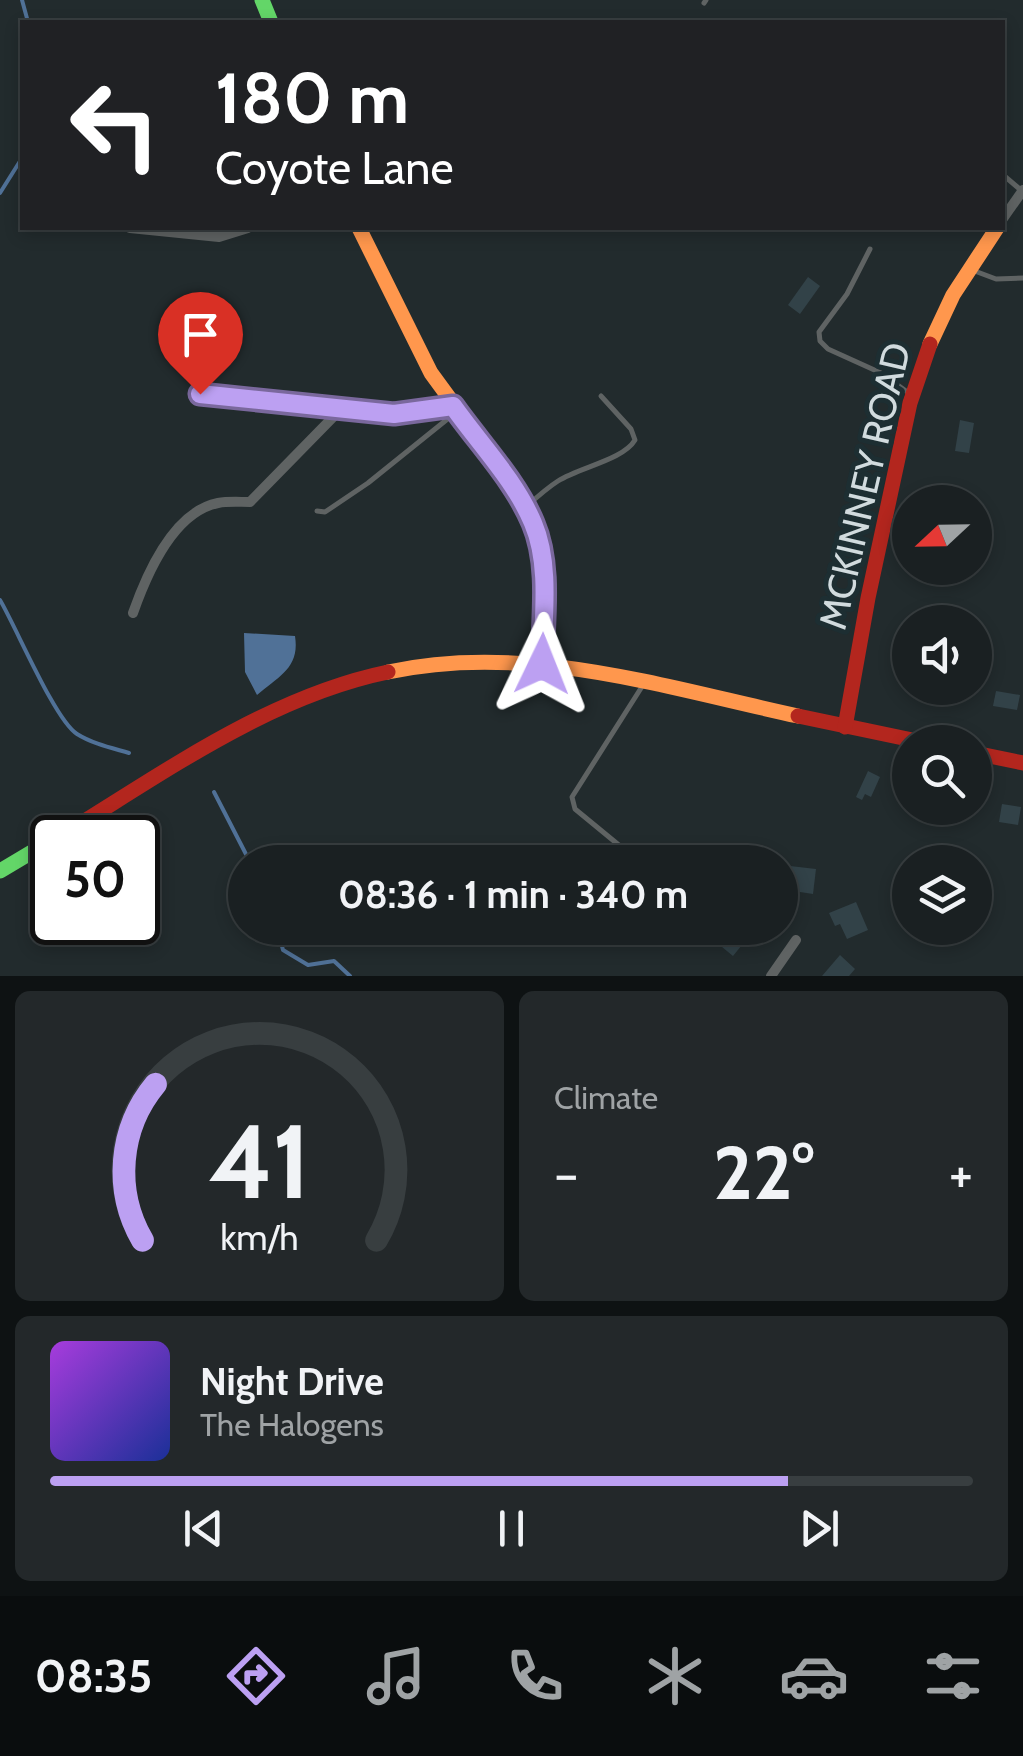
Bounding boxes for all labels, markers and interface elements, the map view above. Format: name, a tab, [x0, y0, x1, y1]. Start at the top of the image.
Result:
text: 180 m	[215, 55, 409, 141]
icon: left	[50, 60, 180, 190]
text: Coyote Lane	[215, 141, 454, 195]
pin	[158, 292, 243, 395]
icon: arrive	[173, 307, 228, 362]
street label: MCKINNEY ROAD	[809, 338, 920, 634]
north arrow	[892, 485, 992, 585]
map controls	[892, 485, 992, 945]
button: sound	[892, 605, 992, 705]
position arrow	[490, 612, 594, 716]
button: search	[892, 725, 992, 825]
speed limit sign: 50	[30, 815, 160, 945]
button: layers	[892, 845, 992, 945]
text: 08:36 · 1 min · 340 m	[338, 871, 688, 918]
text: Climate	[554, 1078, 658, 1117]
text: 41	[208, 1098, 311, 1224]
text: 22°	[713, 1127, 814, 1218]
text: −	[554, 1140, 578, 1207]
text: +	[949, 1140, 973, 1207]
text: km/h	[220, 1216, 299, 1259]
text: Night Drive	[200, 1358, 384, 1405]
text: The Halogens	[200, 1405, 384, 1444]
icon: previous	[176, 1501, 231, 1556]
icon: pause	[484, 1501, 539, 1556]
icon: next	[792, 1501, 847, 1556]
icon: directions	[221, 1641, 291, 1711]
icon: music	[361, 1641, 431, 1711]
icon: phone	[500, 1641, 570, 1711]
icon: climate	[640, 1641, 710, 1711]
icon: car	[779, 1641, 849, 1711]
icon: filters	[918, 1641, 988, 1711]
text: 08:35	[35, 1649, 152, 1703]

